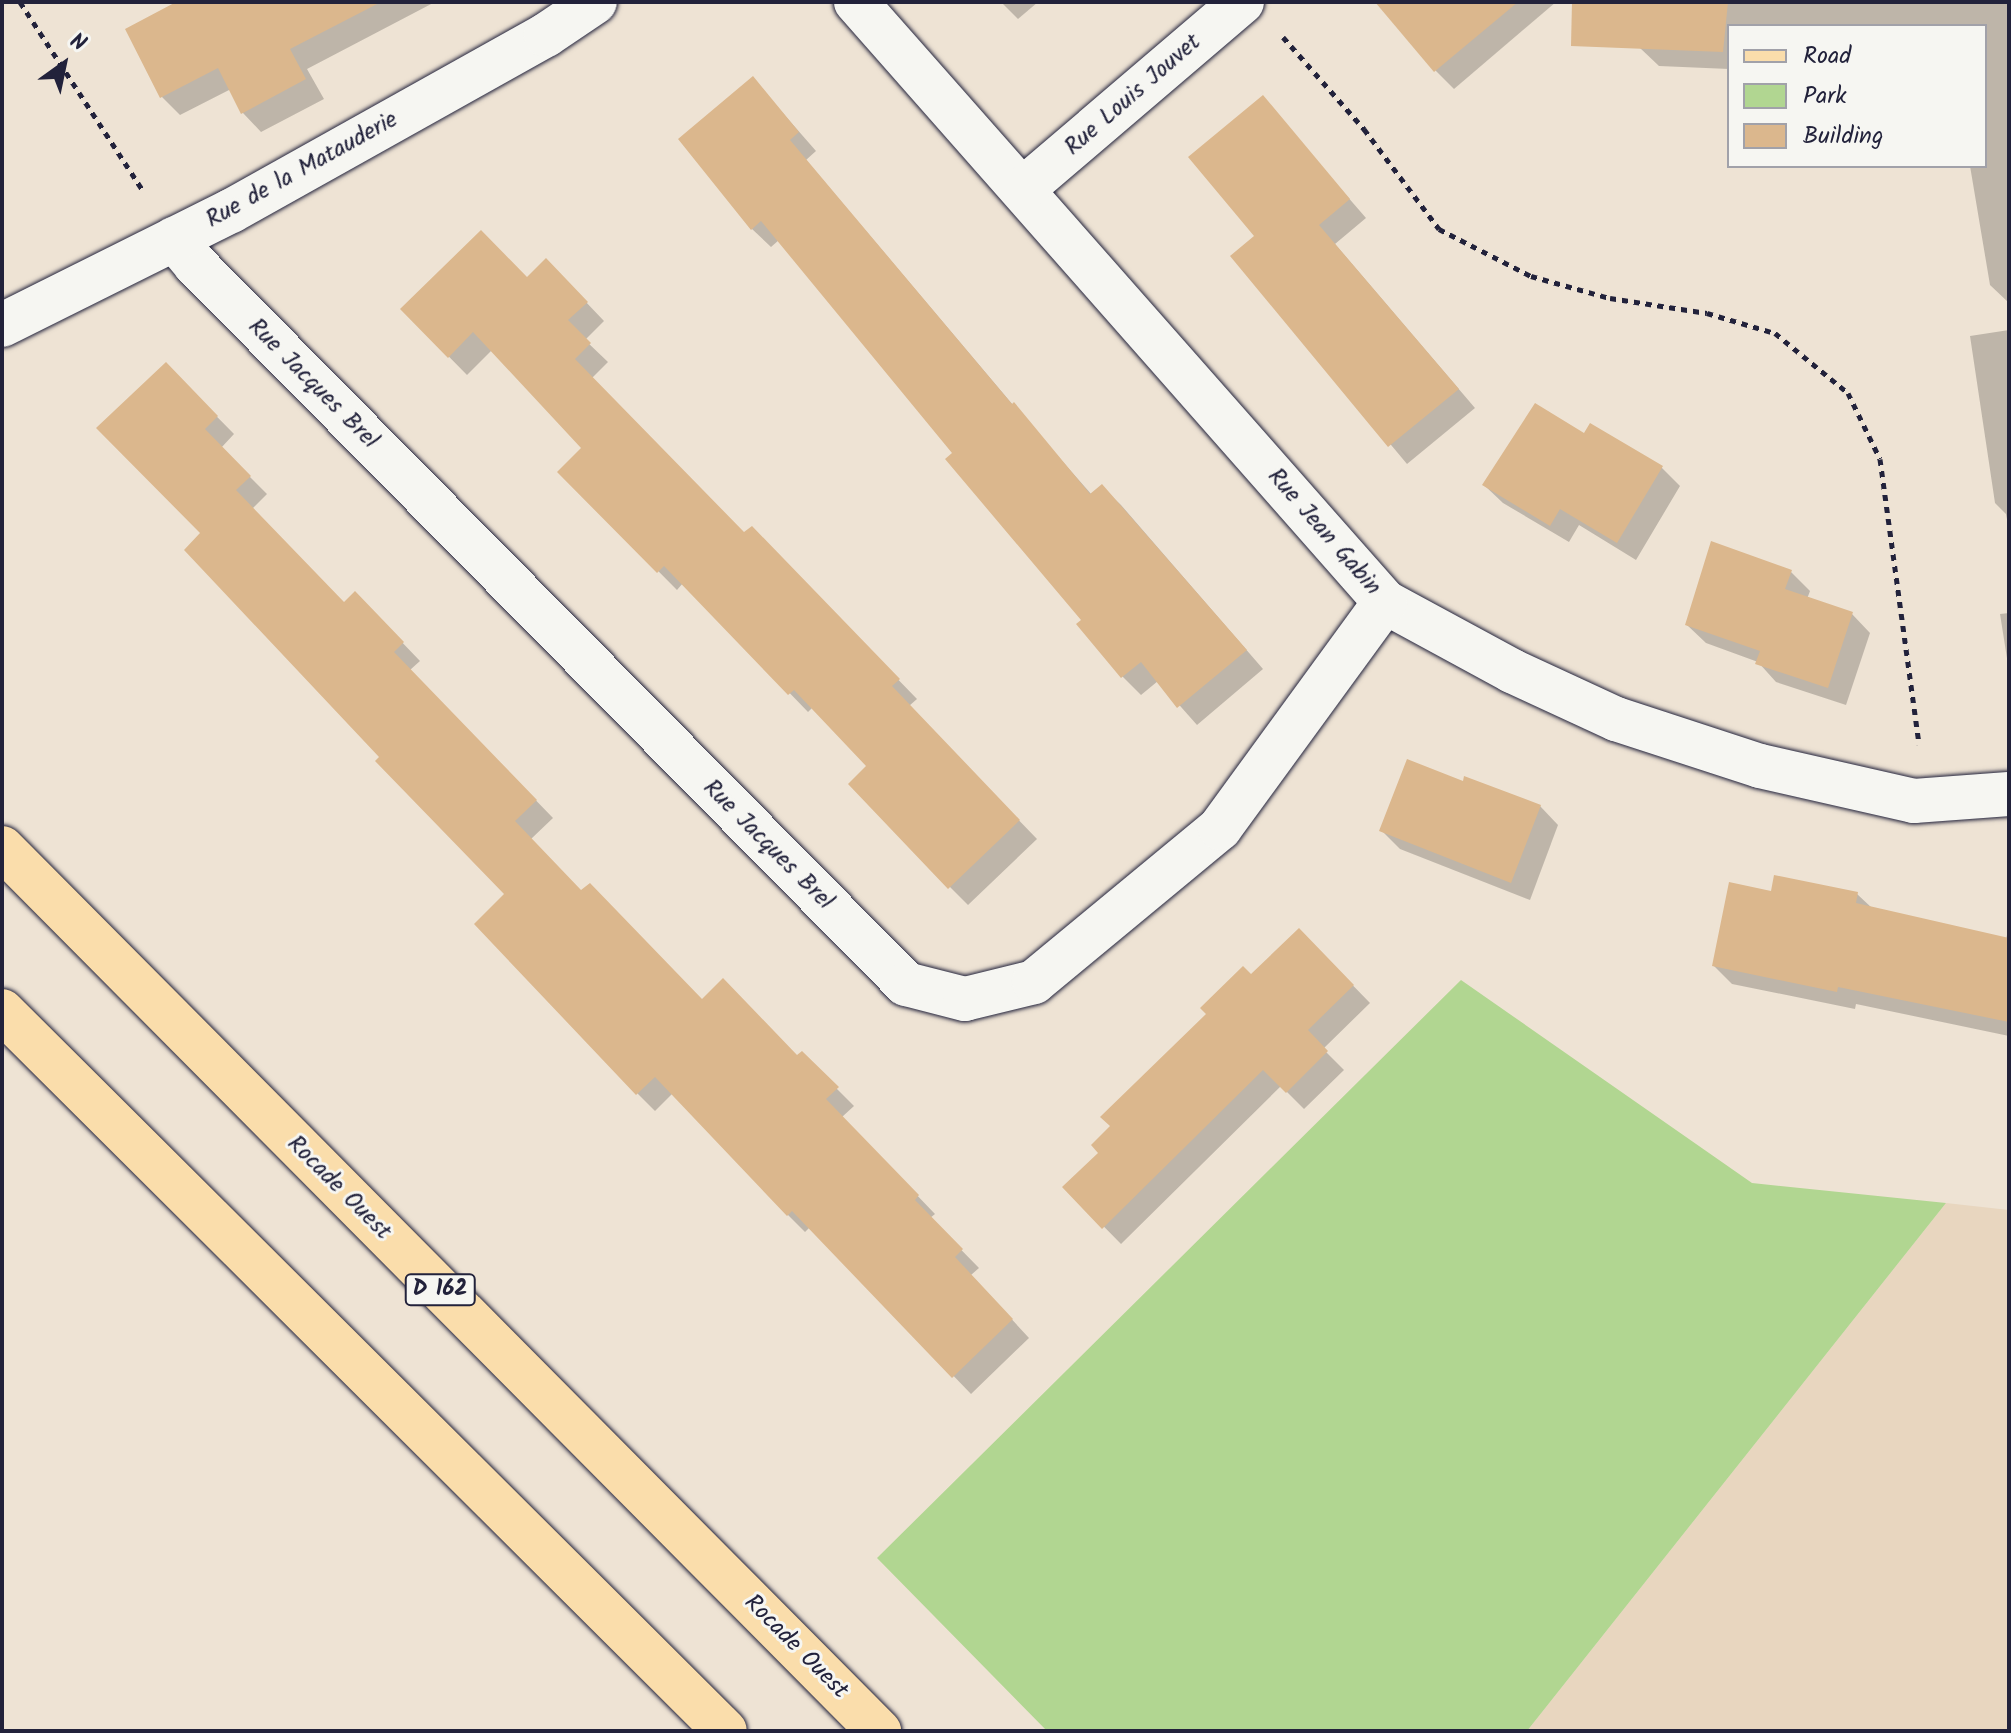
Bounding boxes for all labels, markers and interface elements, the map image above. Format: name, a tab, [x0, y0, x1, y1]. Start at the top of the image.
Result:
north arrow	[24, 24, 104, 104]
legend	[1727, 24, 1987, 168]
text: N	[62, 25, 93, 62]
street label: Rue Louis Jouvet	[1059, 28, 1207, 162]
text: Road	[1803, 37, 1851, 76]
text: Park	[1803, 77, 1847, 116]
street label: Rue de la Matauderie	[201, 105, 403, 235]
text: Building	[1803, 117, 1883, 156]
street label: Rue Jacques Brel	[242, 313, 384, 455]
street label: Rue Jean Gabin	[1261, 463, 1387, 601]
street label: Rue Jacques Brel	[697, 774, 839, 916]
street label: Rocade Ouest	[281, 1130, 397, 1246]
road number: D 162	[404, 1272, 476, 1308]
street label: Rocade Ouest	[738, 1589, 854, 1705]

